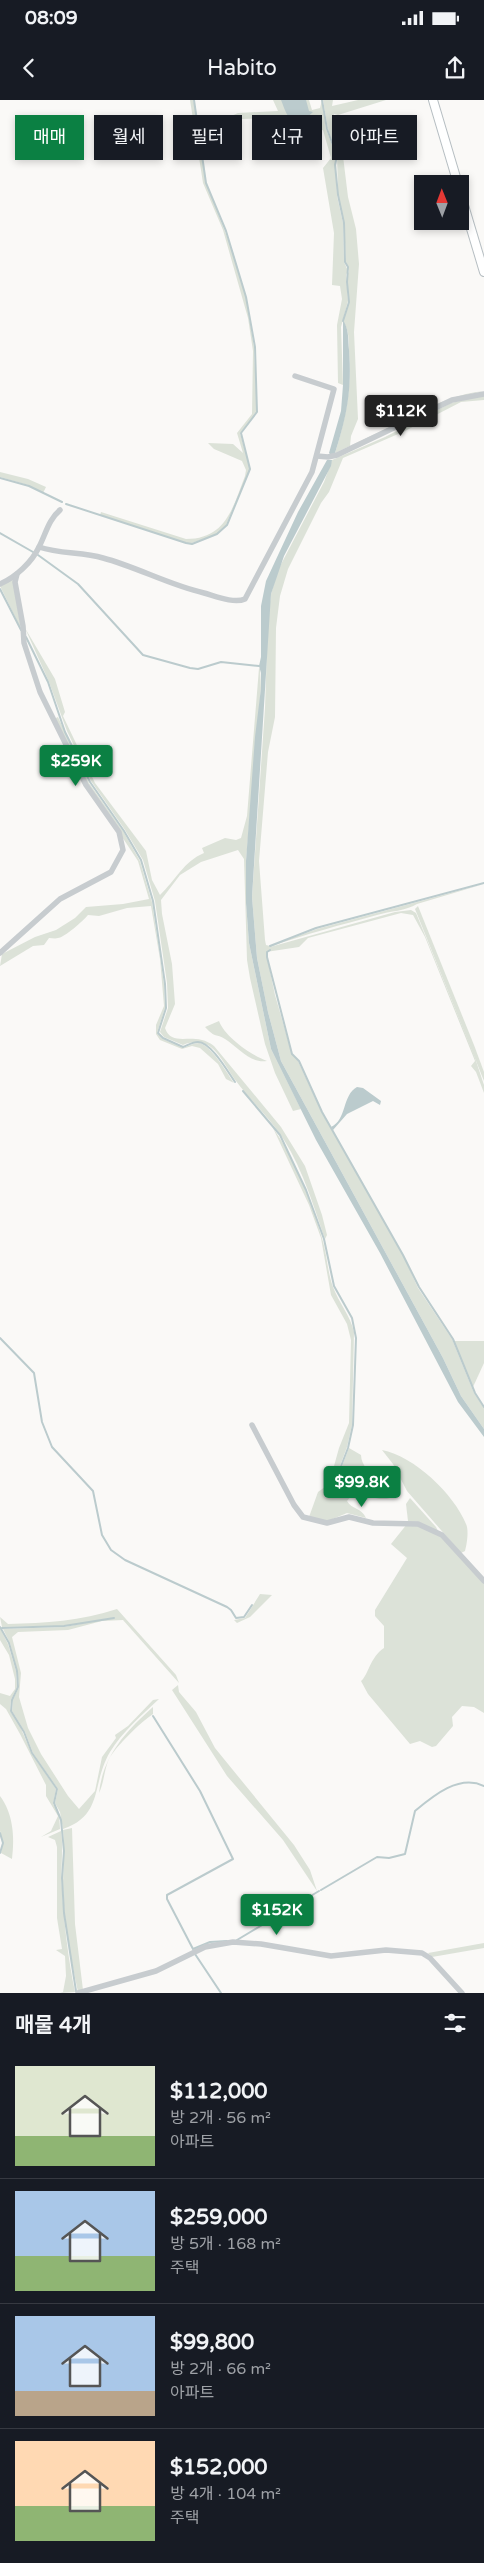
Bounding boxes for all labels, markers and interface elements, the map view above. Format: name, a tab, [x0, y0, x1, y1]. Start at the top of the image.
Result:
text: 08:09	[25, 7, 78, 29]
icon: back	[15, 54, 43, 82]
icon: share	[441, 54, 469, 82]
text: Habito	[207, 55, 277, 81]
chip: 매매	[15, 115, 84, 160]
chip: 월세	[94, 115, 163, 160]
chip: 필터	[173, 115, 242, 160]
chip: 신규	[252, 115, 322, 160]
chip: 아파트	[332, 115, 417, 160]
north arrow	[414, 175, 469, 230]
map controls	[414, 175, 469, 230]
pin: $112K	[366, 394, 436, 437]
text: $112K	[376, 401, 426, 421]
pin: $259K	[41, 744, 111, 787]
text: $259K	[51, 751, 101, 771]
pin: $99.8K	[321, 1466, 403, 1508]
text: $99.8K	[335, 1472, 389, 1492]
pin: $152K	[242, 1894, 312, 1936]
text: $152K	[252, 1900, 302, 1920]
icon: filters	[441, 2009, 469, 2037]
text: 매물 4개	[15, 2013, 92, 2038]
text: $112,000	[170, 2079, 268, 2104]
icon: home	[55, 2086, 115, 2146]
text: 방 2개 · 56 m²	[170, 2108, 271, 2128]
text: 아파트	[170, 2132, 214, 2152]
text: $259,000	[170, 2205, 268, 2230]
icon: home	[55, 2211, 115, 2271]
text: 방 5개 · 168 m²	[170, 2234, 281, 2254]
text: 주택	[170, 2258, 199, 2278]
text: $99,800	[170, 2330, 254, 2355]
icon: home	[55, 2336, 115, 2396]
text: 방 2개 · 66 m²	[170, 2359, 271, 2379]
text: 아파트	[170, 2383, 214, 2403]
text: $152,000	[170, 2455, 268, 2480]
icon: home	[55, 2461, 115, 2521]
text: 방 4개 · 104 m²	[170, 2484, 281, 2504]
text: 주택	[170, 2508, 199, 2528]

